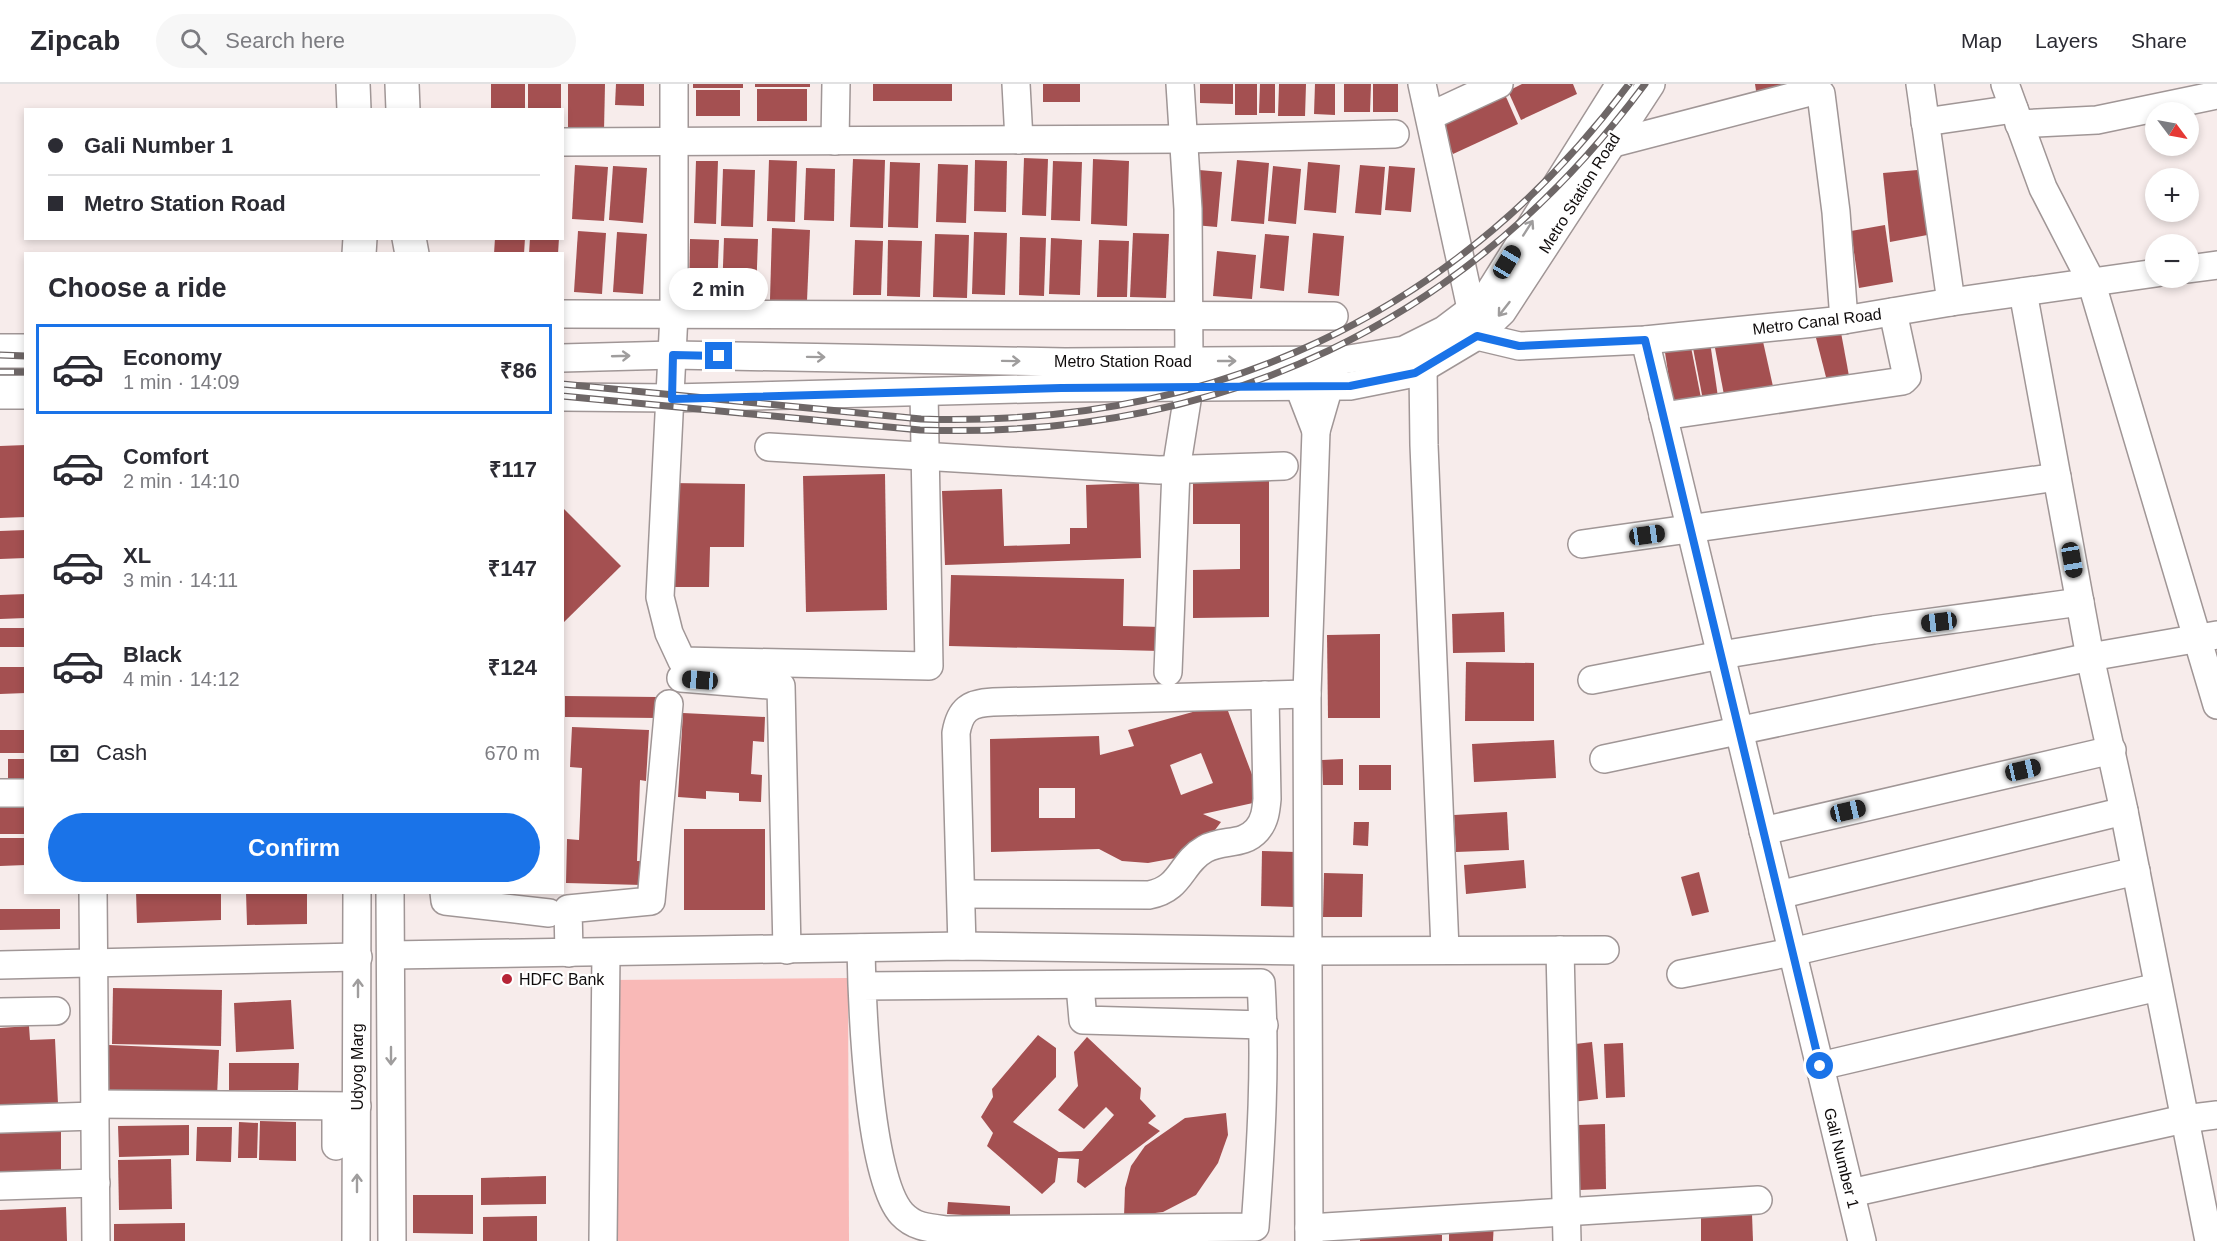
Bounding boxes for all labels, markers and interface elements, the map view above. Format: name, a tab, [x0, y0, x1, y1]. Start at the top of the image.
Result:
search box	[156, 14, 576, 68]
text: Zipcab	[30, 25, 120, 56]
icon: search	[177, 25, 210, 58]
text: Search here	[225, 28, 345, 53]
text: Map	[1961, 29, 2002, 52]
text: Layers	[2035, 29, 2098, 52]
text: Share	[2131, 29, 2187, 52]
north arrow	[2145, 102, 2199, 156]
map controls	[2145, 102, 2199, 288]
street label: Metro Station Road	[1536, 130, 1623, 256]
text: Gali Number 1	[84, 133, 233, 158]
button: +	[2145, 168, 2199, 222]
text: Metro Station Road	[84, 191, 286, 216]
one-way arrow	[1521, 220, 1534, 237]
button: −	[2145, 234, 2199, 288]
car	[1490, 242, 1524, 282]
callout: 2 min	[670, 269, 768, 311]
text: Choose a ride	[48, 273, 227, 303]
text: 2 min	[692, 278, 745, 300]
one-way arrow	[1497, 300, 1510, 316]
street label: Metro Canal Road	[1752, 305, 1883, 338]
icon: car	[51, 342, 105, 396]
route end	[705, 342, 732, 369]
text: Economy	[123, 345, 222, 370]
one-way arrow	[610, 351, 630, 362]
one-way arrow	[805, 352, 825, 363]
street label: Metro Station Road	[1054, 353, 1192, 370]
one-way arrow	[1000, 355, 1020, 367]
one-way arrow	[1216, 355, 1236, 367]
text: ₹86	[500, 358, 537, 383]
text: 1 min · 14:09	[123, 371, 240, 393]
icon: car	[51, 441, 105, 495]
text: Comfort	[123, 444, 209, 469]
text: ₹117	[489, 457, 537, 482]
text: 2 min · 14:10	[123, 470, 240, 492]
car	[1628, 524, 1666, 546]
icon: car	[51, 540, 105, 594]
car	[2060, 541, 2084, 579]
text: XL	[123, 543, 151, 568]
text: ₹147	[488, 556, 537, 581]
text: 3 min · 14:11	[123, 569, 238, 591]
car	[1920, 611, 1958, 633]
icon: car	[51, 639, 105, 693]
text: Black	[123, 642, 182, 667]
text: ₹124	[488, 655, 537, 680]
text: 4 min · 14:12	[123, 668, 240, 690]
car	[681, 670, 719, 690]
icon: cash	[48, 737, 81, 770]
text: Cash	[96, 740, 147, 765]
text: 670 m	[484, 742, 540, 764]
car	[2003, 757, 2043, 783]
car	[1828, 798, 1868, 824]
button: Confirm	[48, 813, 540, 882]
place label: HDFC Bank	[519, 971, 605, 988]
marker: HDFC Bank	[500, 972, 514, 986]
one-way arrow	[352, 978, 364, 998]
street label: Udyog Marg	[349, 1023, 366, 1111]
one-way arrow	[385, 1045, 397, 1065]
route start	[1806, 1052, 1833, 1079]
street label: Gali Number 1	[1821, 1106, 1862, 1210]
one-way arrow	[351, 1173, 363, 1193]

